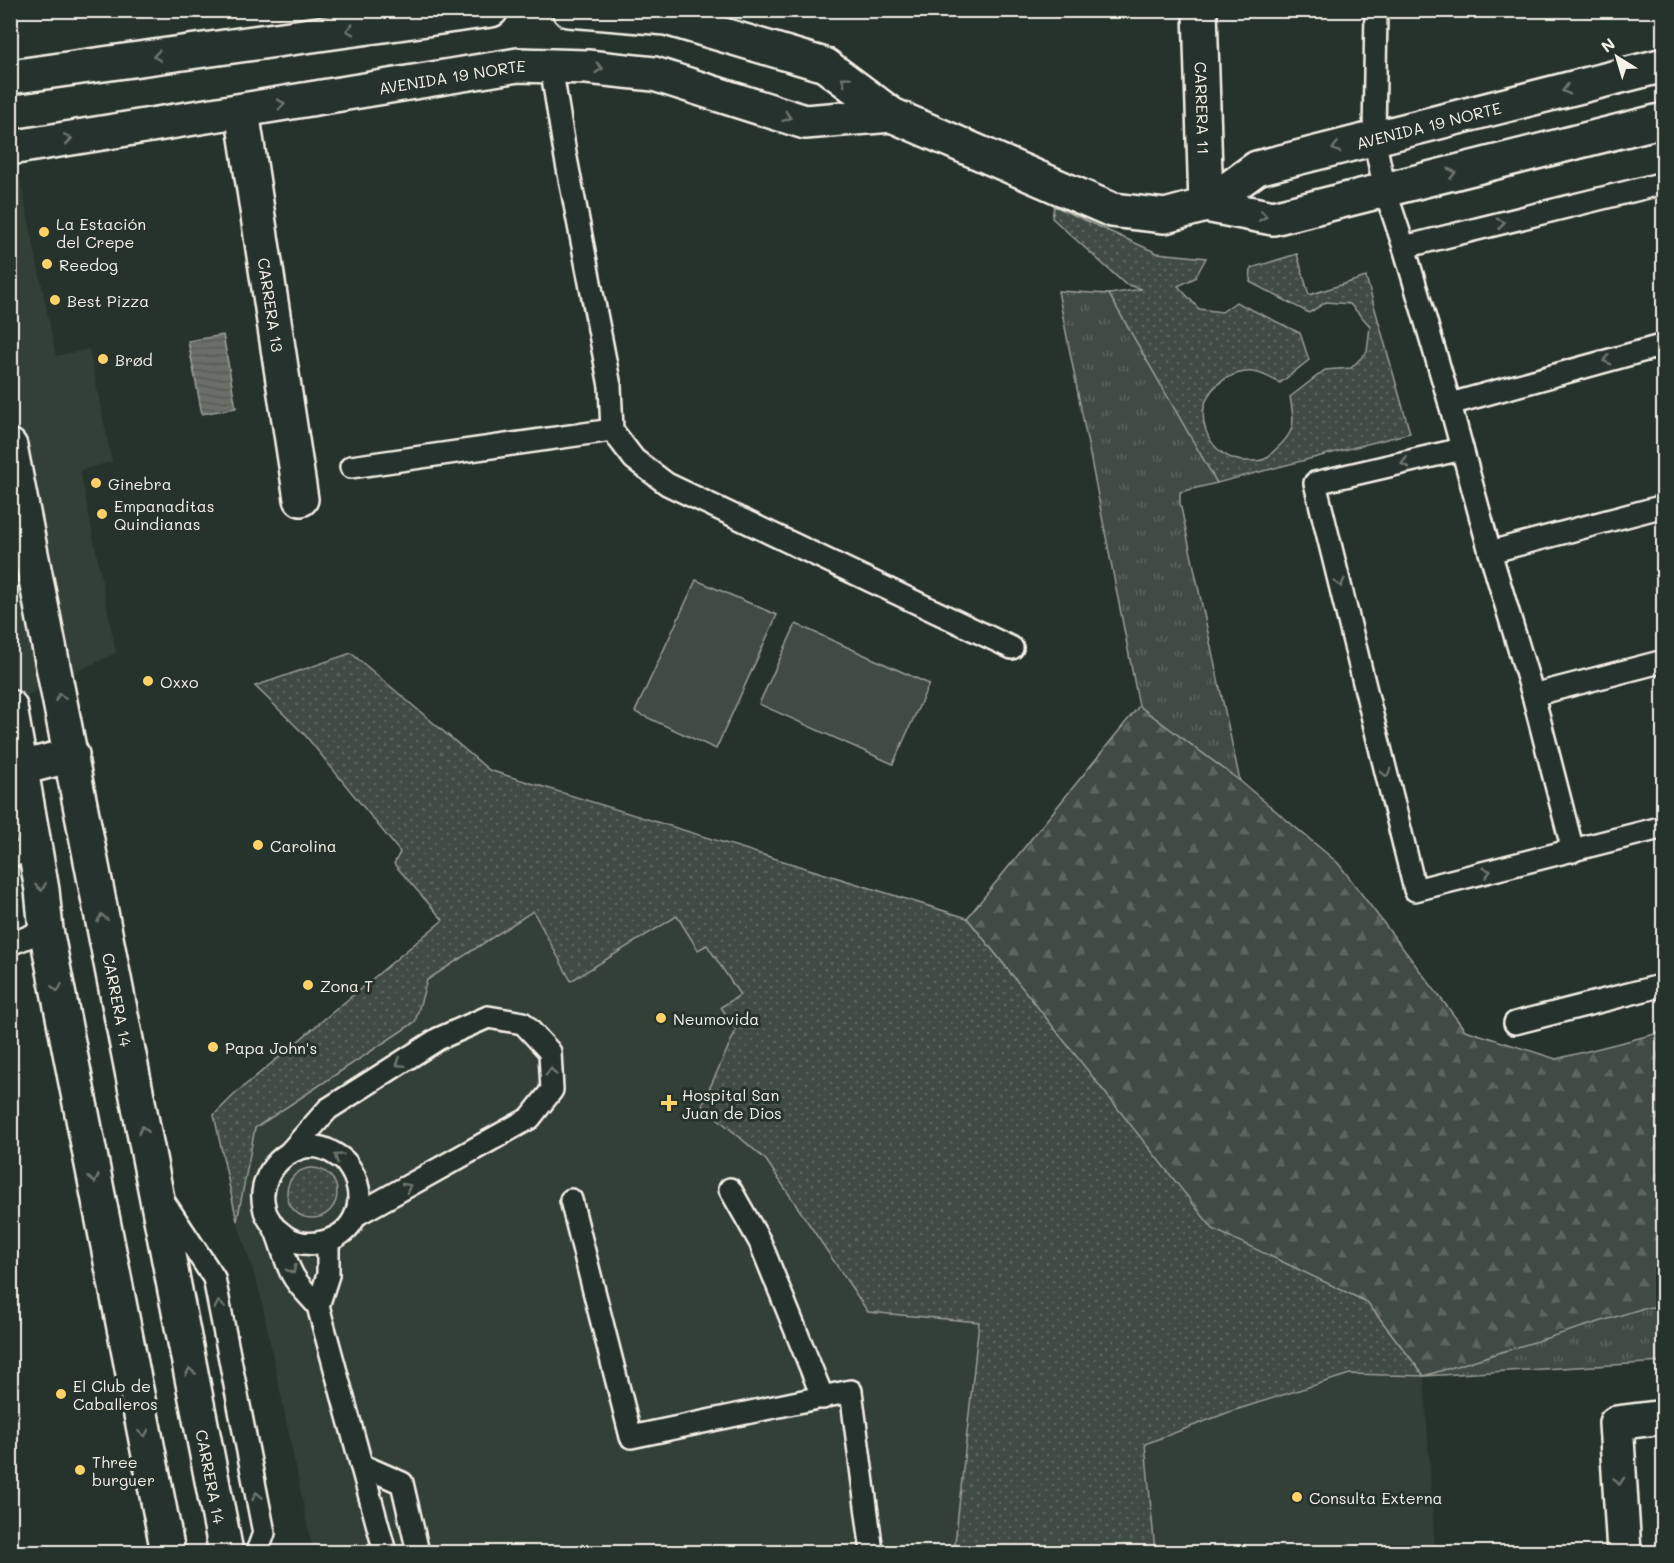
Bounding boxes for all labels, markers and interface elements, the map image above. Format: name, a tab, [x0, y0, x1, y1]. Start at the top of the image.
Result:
one-way arrow	[346, 23, 355, 35]
north arrow	[1587, 27, 1647, 87]
text: N	[1596, 33, 1619, 57]
one-way arrow	[152, 50, 162, 62]
street label: AVENIDA 19 NORTE	[377, 54, 526, 98]
one-way arrow	[595, 61, 604, 74]
street label: CARRERA 11	[1191, 61, 1215, 155]
one-way arrow	[841, 76, 852, 87]
one-way arrow	[1561, 82, 1571, 95]
street label: AVENIDA 19 NORTE	[1354, 96, 1503, 153]
one-way arrow	[276, 98, 286, 111]
one-way arrow	[781, 109, 792, 122]
one-way arrow	[64, 133, 73, 145]
one-way arrow	[1331, 140, 1341, 153]
one-way arrow	[1447, 168, 1457, 181]
one-way arrow	[1258, 209, 1268, 222]
place label: La Estación del Crepe	[56, 213, 146, 252]
one-way arrow	[1496, 218, 1506, 231]
marker: La Estación del Crepe	[37, 225, 51, 239]
place label: Reedog	[59, 254, 118, 275]
street label: CARRERA 13	[254, 256, 289, 353]
marker: Reedog	[40, 257, 54, 271]
place label: Best Pizza	[67, 290, 149, 311]
marker: Best Pizza	[48, 293, 62, 307]
place label: Brød	[115, 349, 153, 370]
marker: Brød	[96, 352, 110, 366]
one-way arrow	[1602, 353, 1613, 365]
one-way arrow	[1400, 455, 1410, 468]
place label: Ginebra	[108, 473, 172, 494]
marker: Ginebra	[89, 476, 103, 490]
place label: Empanaditas Quindianas	[114, 495, 214, 534]
marker: Empanaditas Quindianas	[95, 507, 109, 521]
one-way arrow	[1332, 578, 1345, 588]
place label: Oxxo	[160, 671, 198, 692]
marker: Oxxo	[141, 674, 155, 688]
one-way arrow	[54, 693, 67, 703]
one-way arrow	[1379, 767, 1392, 777]
place label: Carolina	[270, 835, 337, 856]
marker: Carolina	[251, 838, 265, 852]
one-way arrow	[1481, 867, 1492, 879]
one-way arrow	[35, 883, 47, 892]
one-way arrow	[96, 913, 109, 923]
street label: CARRERA 14	[99, 951, 138, 1049]
place label: Zona T	[320, 975, 373, 996]
marker: Zona T	[301, 978, 315, 992]
one-way arrow	[50, 983, 63, 993]
place label: Neumovida	[673, 1008, 759, 1029]
marker: Neumovida	[654, 1011, 668, 1025]
place label: Papa John's	[225, 1037, 317, 1058]
marker: Papa John's	[206, 1040, 220, 1054]
one-way arrow	[396, 1056, 407, 1067]
one-way arrow	[545, 1067, 558, 1076]
place label: Hospital San Juan de Dios	[682, 1084, 782, 1123]
marker: Hospital San Juan de Dios	[660, 1094, 678, 1112]
one-way arrow	[137, 1125, 150, 1135]
one-way arrow	[334, 1153, 345, 1164]
one-way arrow	[87, 1174, 100, 1184]
one-way arrow	[401, 1183, 412, 1195]
one-way arrow	[284, 1264, 296, 1275]
one-way arrow	[213, 1300, 226, 1310]
one-way arrow	[184, 1367, 197, 1377]
place label: El Club de Caballeros	[73, 1375, 158, 1414]
marker: El Club de Caballeros	[54, 1387, 68, 1401]
one-way arrow	[137, 1427, 150, 1437]
street label: CARRERA 14	[192, 1428, 231, 1526]
place label: Three burguer	[92, 1451, 155, 1490]
marker: Three burguer	[73, 1463, 87, 1477]
one-way arrow	[1613, 1476, 1626, 1485]
place label: Consulta Externa	[1309, 1487, 1443, 1508]
marker: Consulta Externa	[1290, 1490, 1304, 1504]
one-way arrow	[251, 1491, 264, 1501]

